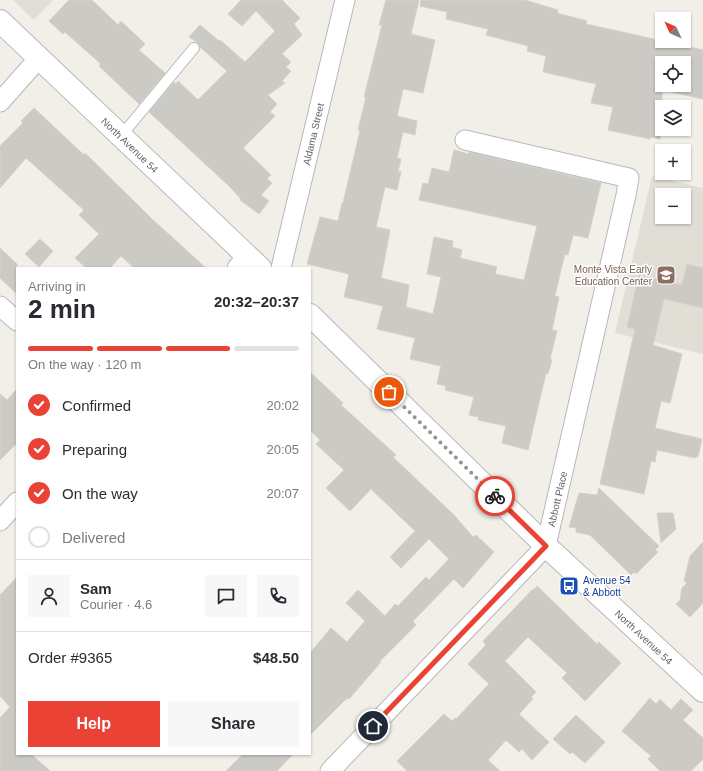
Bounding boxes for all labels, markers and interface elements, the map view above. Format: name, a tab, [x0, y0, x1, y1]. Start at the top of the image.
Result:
north arrow	[655, 12, 691, 48]
map controls	[655, 12, 691, 224]
button: locate	[655, 56, 691, 92]
button: layers	[655, 100, 691, 136]
street label: Aldama Street	[301, 102, 326, 166]
street label: North Avenue 54	[99, 116, 161, 175]
button: +	[655, 144, 691, 180]
button: −	[655, 188, 691, 224]
place label: Monte Vista Early Education Center	[574, 264, 653, 287]
school or university icon: Monte Vista Early Education Center	[655, 264, 677, 286]
text: Arriving in	[28, 279, 86, 294]
text: 20:32–20:37	[214, 293, 299, 310]
text: 2 min	[28, 294, 96, 324]
text: On the way · 120 m	[28, 357, 141, 372]
pin	[372, 375, 406, 409]
icon: bag	[378, 381, 400, 403]
icon: check	[28, 394, 50, 416]
text: Confirmed	[62, 397, 131, 414]
text: 20:02	[266, 398, 299, 413]
icon: check	[28, 438, 50, 460]
text: Preparing	[62, 441, 127, 458]
text: 20:05	[266, 442, 299, 457]
street label: Abbott Place	[546, 470, 569, 528]
courier	[475, 476, 515, 516]
icon: check	[28, 482, 50, 504]
text: On the way	[62, 485, 138, 502]
icon: bike	[484, 485, 506, 507]
text: 20:07	[266, 486, 299, 501]
text: Delivered	[62, 529, 125, 546]
button: person	[28, 575, 70, 617]
button: chat	[205, 575, 247, 617]
button: phone	[257, 575, 299, 617]
bus stop icon: Avenue 54 & Abbott	[558, 575, 580, 597]
place label: Avenue 54 & Abbott	[583, 575, 631, 598]
text: Sam	[80, 580, 112, 597]
text: Courier · 4.6	[80, 597, 152, 612]
street label: North Avenue 54	[613, 608, 675, 667]
text: Order #9365	[28, 649, 112, 666]
text: $48.50	[253, 649, 299, 666]
button: Help	[28, 701, 160, 747]
button: Share	[168, 701, 299, 747]
pin	[356, 709, 390, 743]
icon: home	[362, 715, 384, 737]

